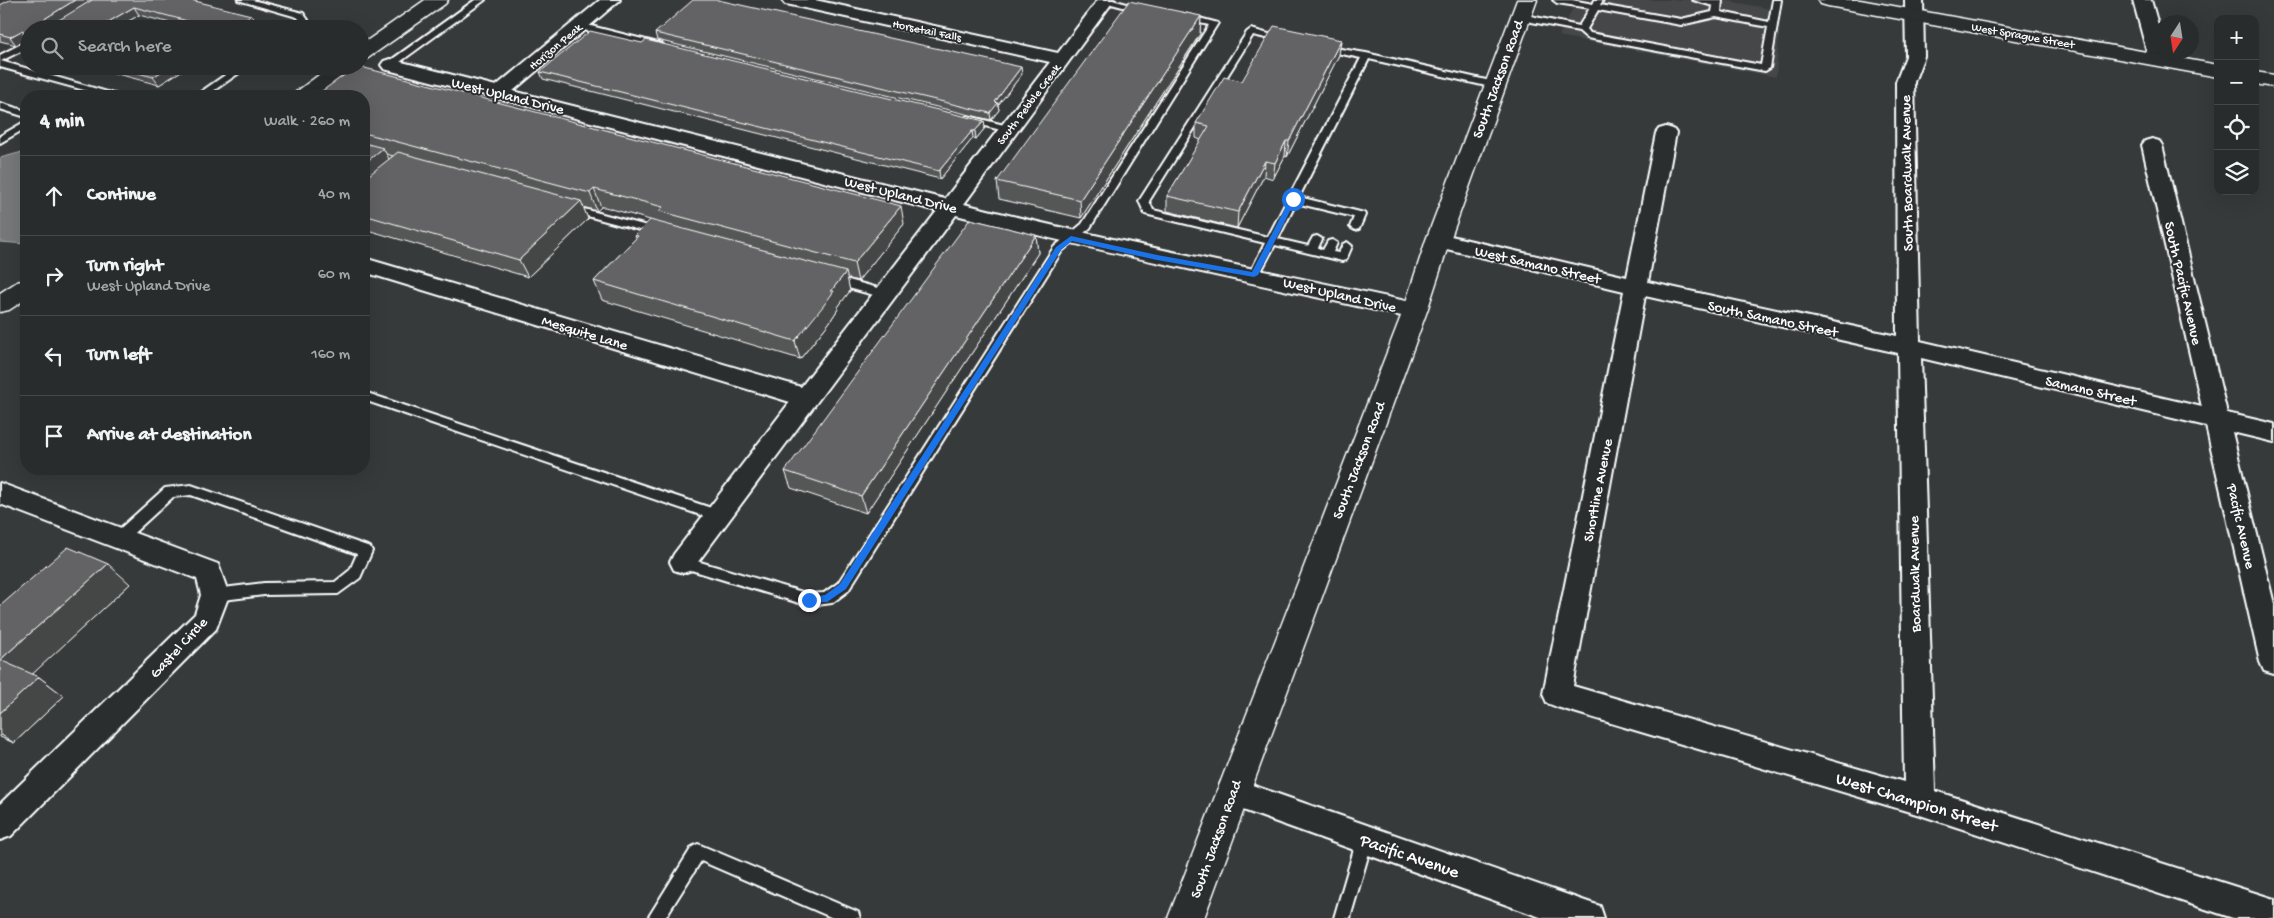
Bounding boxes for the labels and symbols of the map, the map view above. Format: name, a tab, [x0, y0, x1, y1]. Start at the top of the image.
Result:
north arrow	[2154, 15, 2199, 60]
street label: South Jackson Road	[1469, 17, 1529, 141]
street label: Horsetail Falls	[891, 18, 963, 46]
street label: Horizon Peak	[527, 20, 587, 74]
street label: West Sprague Street	[1970, 21, 2076, 53]
street label: South Pebble Creek	[995, 61, 1065, 148]
street label: West Upland Drive	[449, 74, 566, 120]
street label: South Boardwalk Avenue	[1898, 95, 1918, 251]
street label: West Upland Drive	[842, 173, 959, 219]
route start	[1282, 188, 1305, 211]
street label: South Pacific Avenue	[2159, 220, 2205, 347]
street label: West Samano Street	[1473, 243, 1604, 290]
street label: West Upland Drive	[1281, 274, 1398, 318]
street label: South Samano Street	[1706, 297, 1841, 343]
street label: Mesquite Lane	[539, 312, 630, 356]
street label: Samano Street	[2043, 373, 2140, 412]
street label: South Jackson Road	[1329, 398, 1391, 522]
street label: Shortline Avenue	[1580, 437, 1618, 543]
street label: Pacific Avenue	[2221, 481, 2259, 571]
street label: Boardwalk Avenue	[1906, 515, 1926, 633]
route end	[798, 589, 821, 612]
street label: Gastel Circle	[147, 614, 212, 683]
street label: West Champion Street	[1833, 769, 2001, 838]
street label: South Jackson Road	[1187, 777, 1247, 901]
street label: Pacific Avenue	[1356, 830, 1462, 884]

